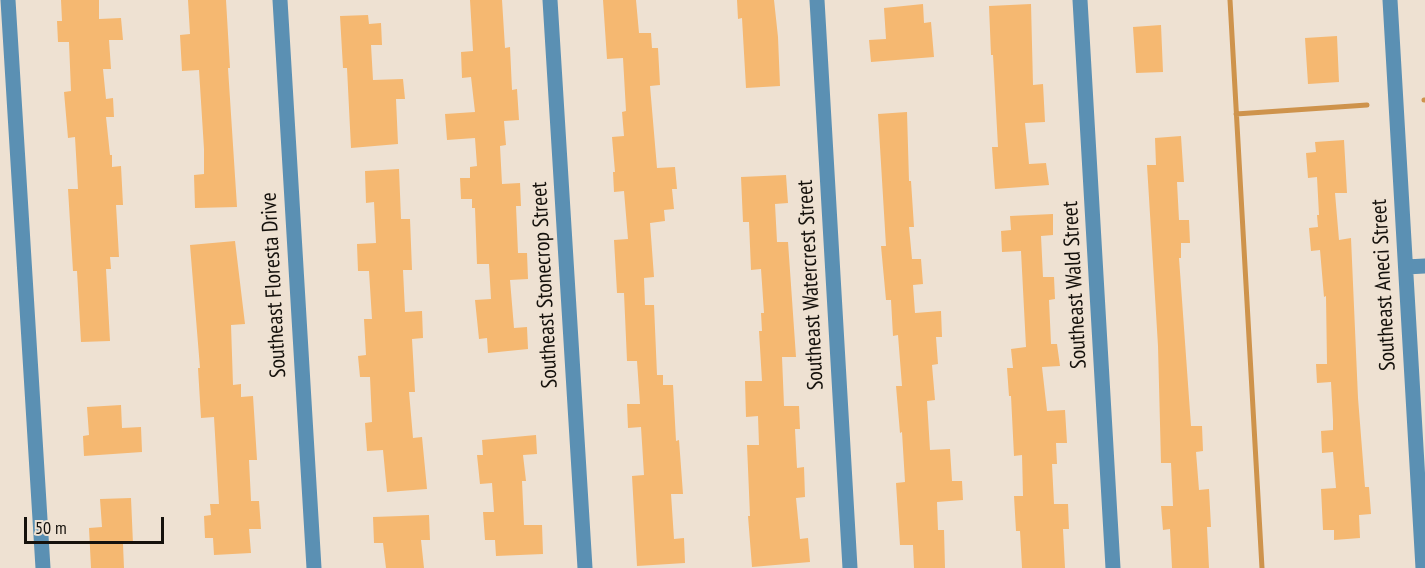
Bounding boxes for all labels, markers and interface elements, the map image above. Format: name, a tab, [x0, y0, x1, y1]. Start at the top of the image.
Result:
street label: Southeast Watercrest Street	[792, 179, 830, 391]
street label: Southeast Stonecrop Street	[526, 181, 564, 389]
street label: Southeast Floresta Drive	[256, 191, 292, 379]
street label: Southeast Aneci Street	[1366, 198, 1402, 372]
street label: Southeast Wald Street	[1057, 200, 1093, 370]
scale bar	[27, 505, 166, 543]
text: 50 m	[35, 516, 67, 539]

